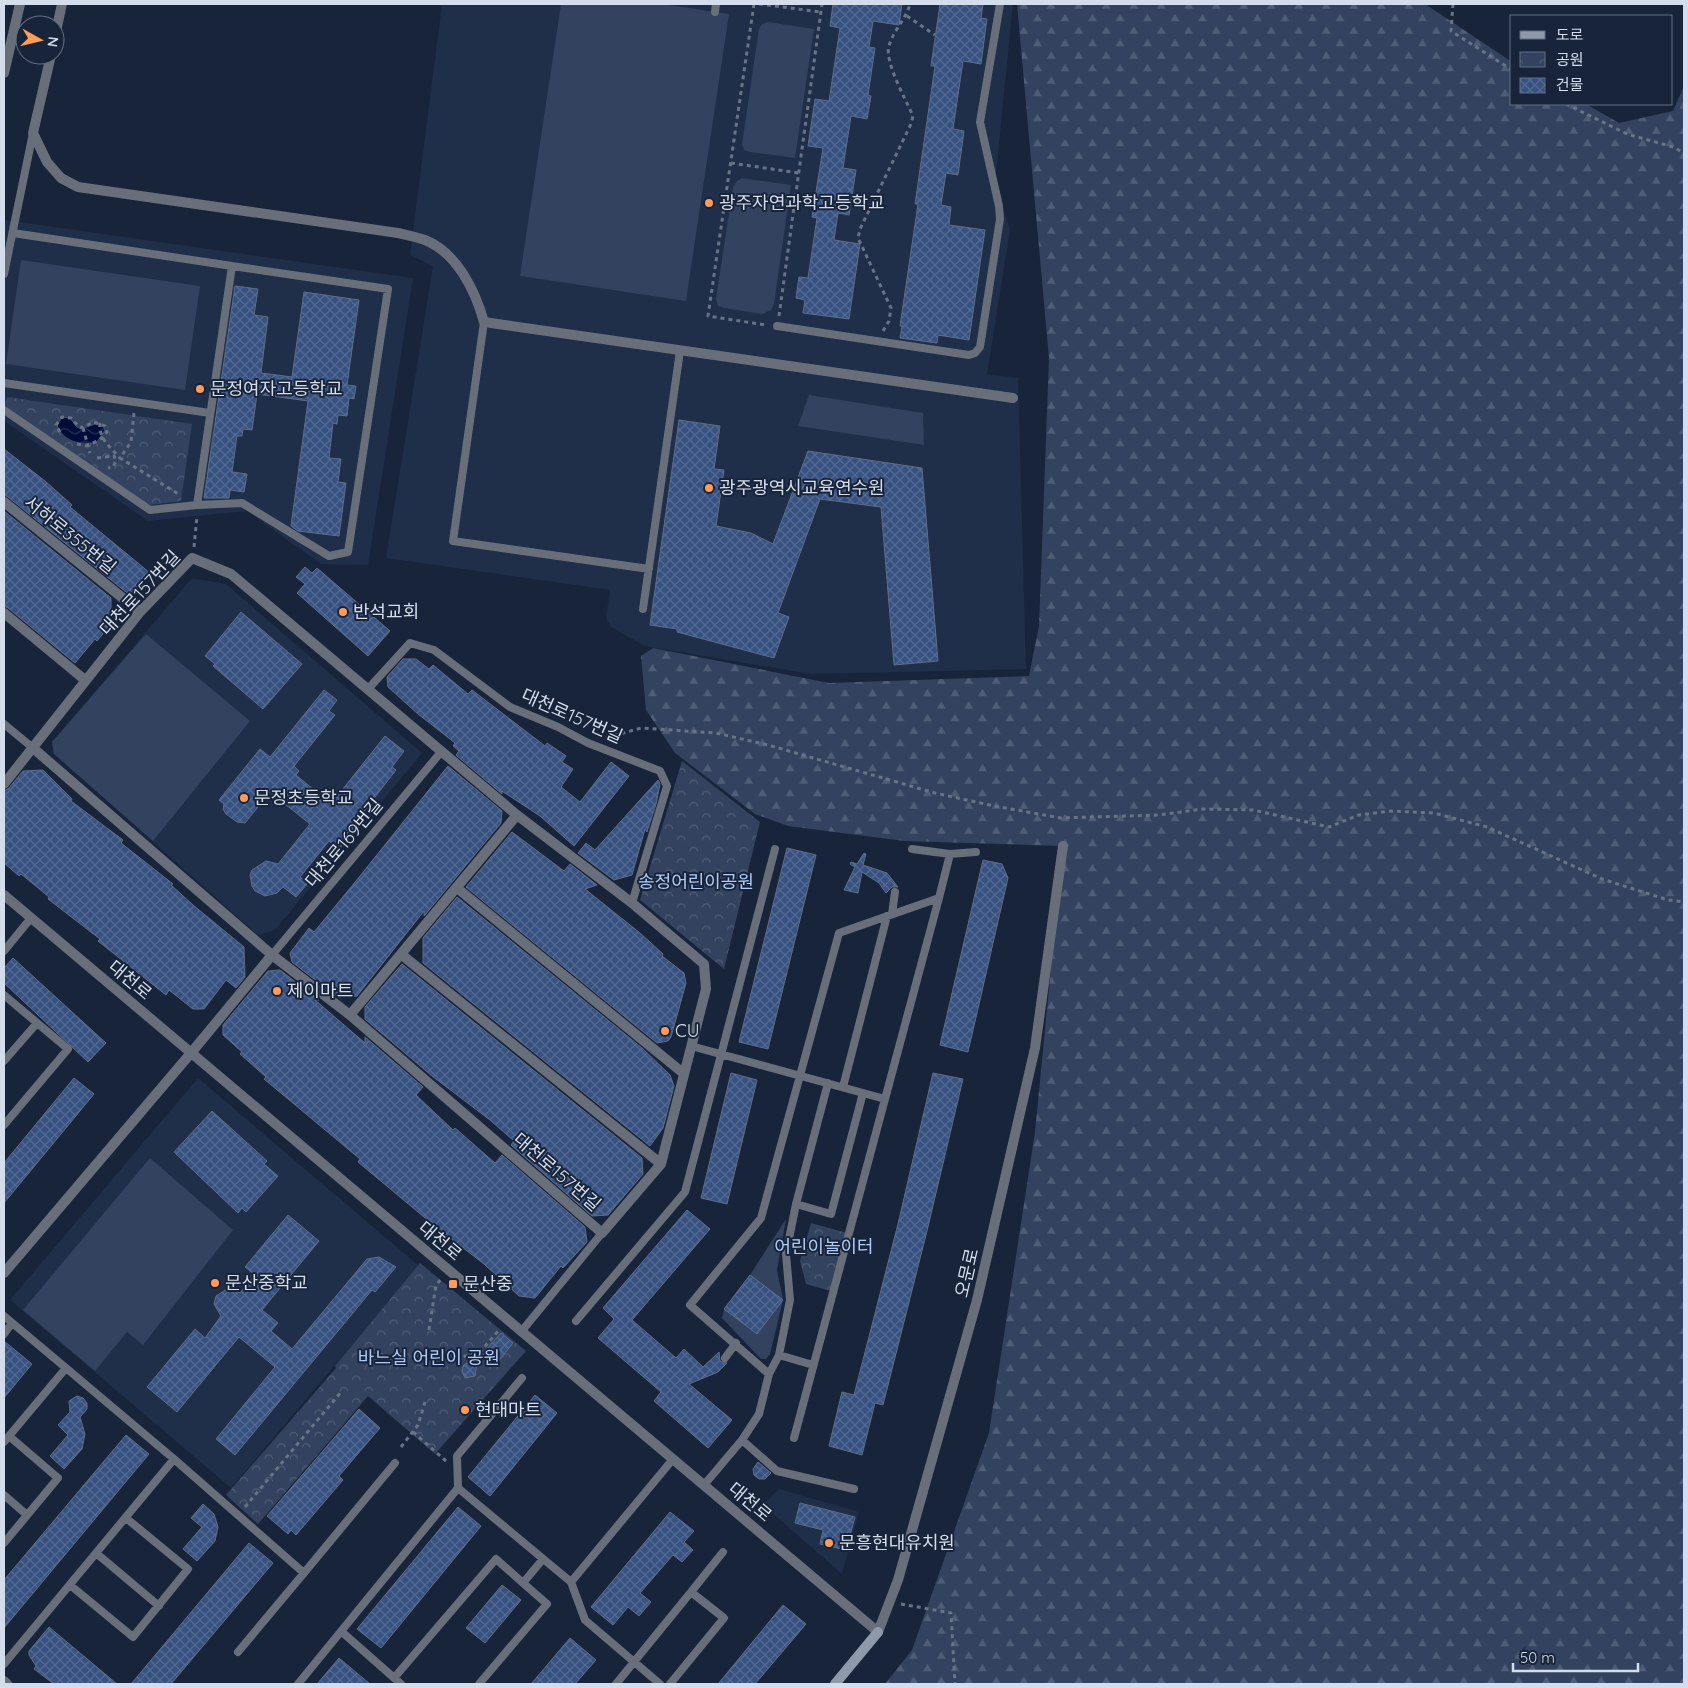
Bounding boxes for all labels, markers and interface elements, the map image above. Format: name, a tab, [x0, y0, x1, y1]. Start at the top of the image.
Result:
north arrow	[15, 15, 65, 65]
legend	[1510, 15, 1673, 105]
text: 도로	[1556, 25, 1584, 44]
text: N	[43, 35, 63, 48]
text: 공원	[1556, 50, 1584, 69]
text: 건물	[1556, 75, 1584, 94]
place label: 광주자연과학고등학교	[719, 191, 885, 214]
marker: 광주자연과학고등학교	[703, 197, 715, 209]
place label: 문정여자고등학교	[210, 377, 342, 400]
marker: 문정여자고등학교	[194, 383, 206, 395]
place label: 광주광역시교육연수원	[719, 476, 885, 499]
marker: 광주광역시교육연수원	[703, 482, 715, 494]
street label: 서하로355번길	[20, 490, 121, 579]
street label: 대천로157번길	[94, 545, 185, 640]
place label: 반석교회	[353, 600, 419, 623]
marker: 반석교회	[337, 606, 349, 618]
street label: 대천로157번길	[518, 683, 626, 748]
place label: 문정초등학교	[254, 786, 353, 809]
marker: 문정초등학교	[238, 792, 250, 804]
street label: 대천로169번길	[300, 793, 388, 892]
park label: 송정어린이공원	[638, 870, 754, 893]
street label: 대천로	[104, 955, 157, 1004]
place label: 제이마트	[287, 979, 353, 1002]
marker: 제이마트	[271, 985, 283, 997]
place label: CU	[675, 1019, 700, 1042]
marker: CU	[659, 1025, 671, 1037]
street label: 대천로157번길	[509, 1127, 606, 1216]
street label: 대천로	[414, 1216, 467, 1265]
park label: 어린이놀이터	[774, 1235, 874, 1258]
street label: 오문로	[950, 1246, 983, 1300]
place label: 문산중학교	[225, 1271, 308, 1294]
place label: 문산중	[463, 1272, 513, 1295]
marker: 문산중학교	[209, 1277, 221, 1289]
marker: 문산중	[447, 1278, 459, 1290]
park label: 바느실 어린이 공원	[358, 1346, 500, 1369]
place label: 현대마트	[475, 1398, 541, 1421]
marker: 현대마트	[459, 1404, 471, 1416]
street label: 대천로	[724, 1477, 777, 1526]
place label: 문흥현대유치원	[839, 1531, 955, 1554]
marker: 문흥현대유치원	[823, 1537, 835, 1549]
scale bar	[1513, 1640, 1638, 1672]
text: 50 m	[1520, 1648, 1555, 1667]

